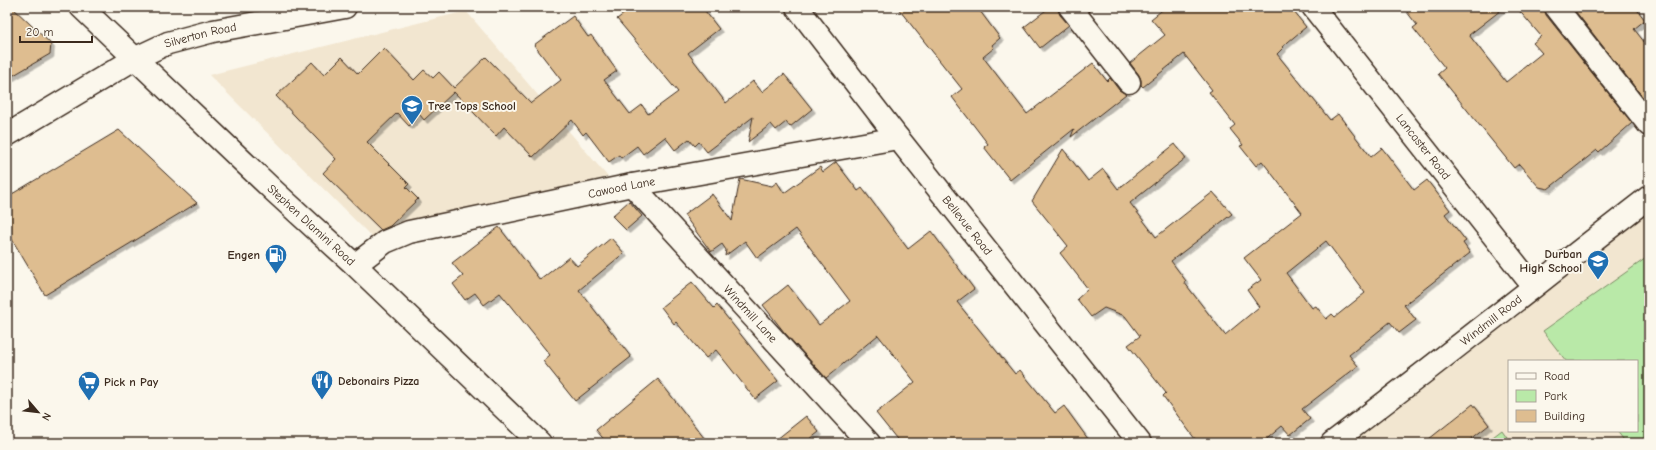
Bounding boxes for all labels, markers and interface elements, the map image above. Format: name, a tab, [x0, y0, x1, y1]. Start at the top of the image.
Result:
scale bar	[20, 18, 92, 44]
street label: Silverton Road	[162, 20, 238, 51]
text: 20 m	[26, 25, 54, 39]
school or university icon: Tree Tops School	[399, 93, 425, 126]
place label: Tree Tops School	[428, 99, 516, 113]
street label: Lancaster Road	[1393, 111, 1453, 182]
street label: Cawood Lane	[587, 174, 656, 201]
street label: Stephen Dlamini Road	[264, 181, 358, 268]
street label: Bellevue Road	[940, 193, 995, 258]
fuel station icon: Engen	[263, 242, 289, 275]
place label: Durban High School	[1520, 247, 1582, 275]
place label: Engen	[227, 248, 260, 262]
school or university icon: Durban High School	[1585, 248, 1611, 281]
street label: Windmill Lane	[721, 282, 780, 345]
street label: Windmill Road	[1458, 292, 1525, 348]
legend	[1508, 360, 1638, 432]
restaurant icon: Debonairs Pizza	[309, 368, 335, 401]
supermarket icon: Pick n Pay	[76, 369, 102, 402]
text: Road	[1544, 369, 1570, 383]
place label: Debonairs Pizza	[338, 374, 419, 388]
place label: Pick n Pay	[104, 375, 159, 389]
text: Park	[1544, 389, 1567, 403]
north arrow	[18, 392, 58, 432]
text: Building	[1544, 409, 1585, 423]
text: N	[39, 410, 54, 423]

